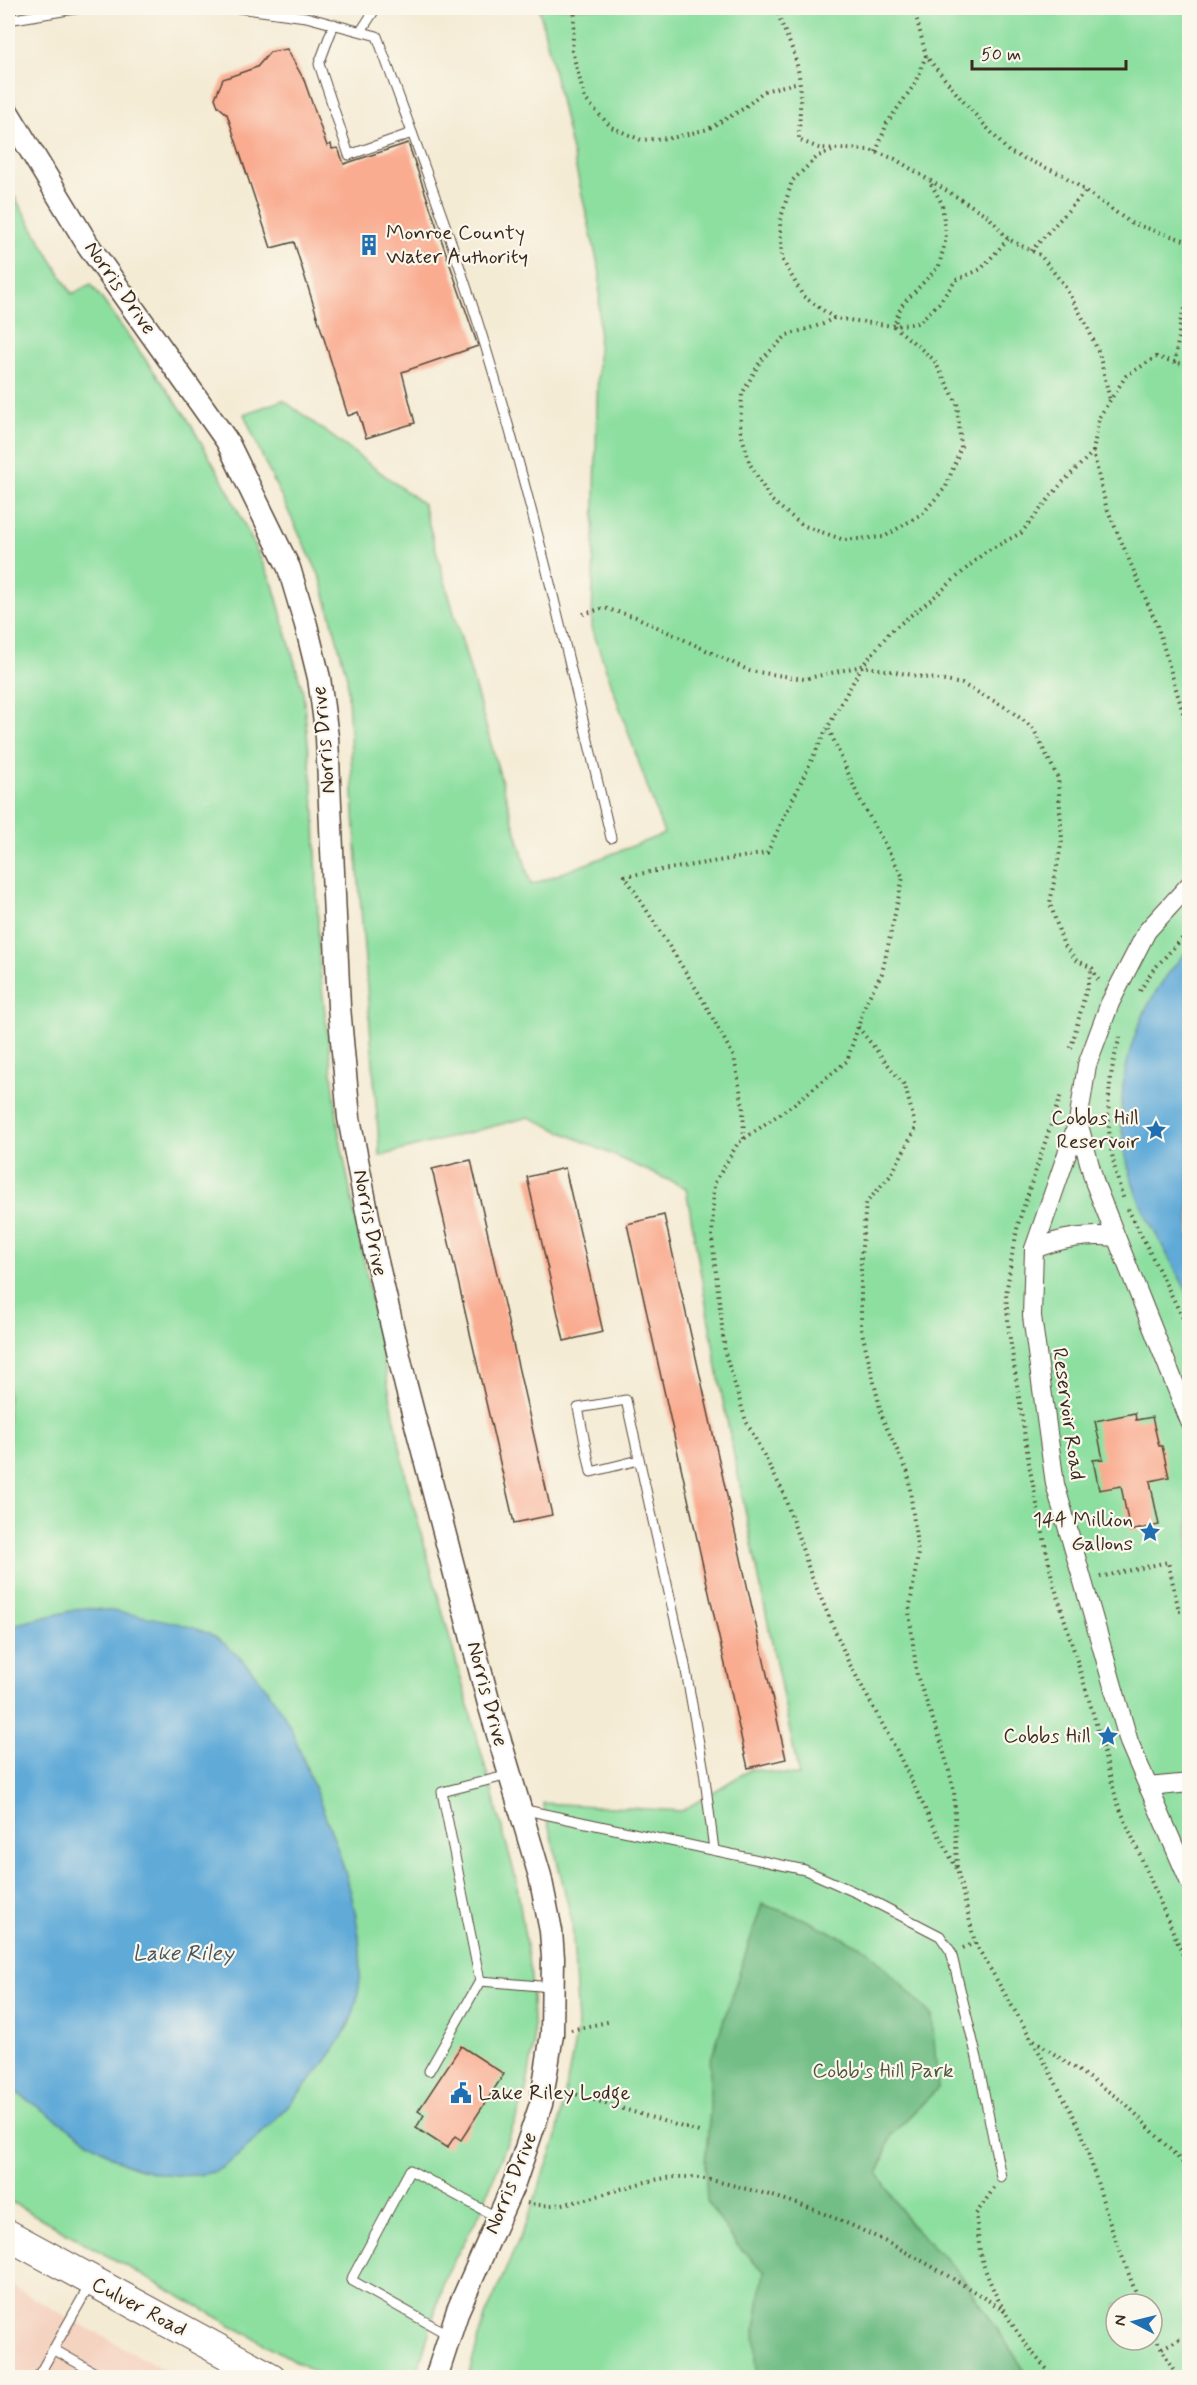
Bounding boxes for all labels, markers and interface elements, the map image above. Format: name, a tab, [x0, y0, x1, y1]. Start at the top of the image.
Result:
scale bar	[972, 33, 1126, 71]
text: 50 m	[981, 43, 1021, 67]
place label: Monroe County Water Authority	[386, 219, 528, 271]
building icon: Monroe County Water Authority	[357, 233, 381, 257]
street label: Norris Drive	[78, 236, 162, 340]
street label: Norris Drive	[305, 685, 343, 795]
place label: Cobbs Hill Reservoir	[1051, 1104, 1139, 1156]
place icon: Cobbs Hill Reservoir	[1144, 1118, 1168, 1142]
street label: Norris Drive	[346, 1167, 394, 1279]
street label: Reservoir Road	[1045, 1346, 1091, 1482]
place label: 144 Million Gallons	[1033, 1506, 1133, 1558]
place icon: 144 Million Gallons	[1138, 1520, 1162, 1544]
street label: Norris Drive	[459, 1638, 515, 1750]
place label: Cobbs Hill	[1003, 1722, 1091, 1750]
place icon: Cobbs Hill	[1096, 1724, 1120, 1748]
water label: Lake Riley	[133, 1940, 235, 1968]
park label: Cobb's Hill Park	[812, 2057, 954, 2085]
place label: Lake Riley Lodge	[478, 2079, 630, 2109]
public building icon: Lake Riley Lodge	[449, 2081, 473, 2105]
street label: Norris Drive	[478, 2128, 544, 2238]
street label: Culver Road	[87, 2270, 191, 2344]
north arrow	[1104, 2292, 1164, 2352]
text: N	[1110, 2314, 1132, 2327]

